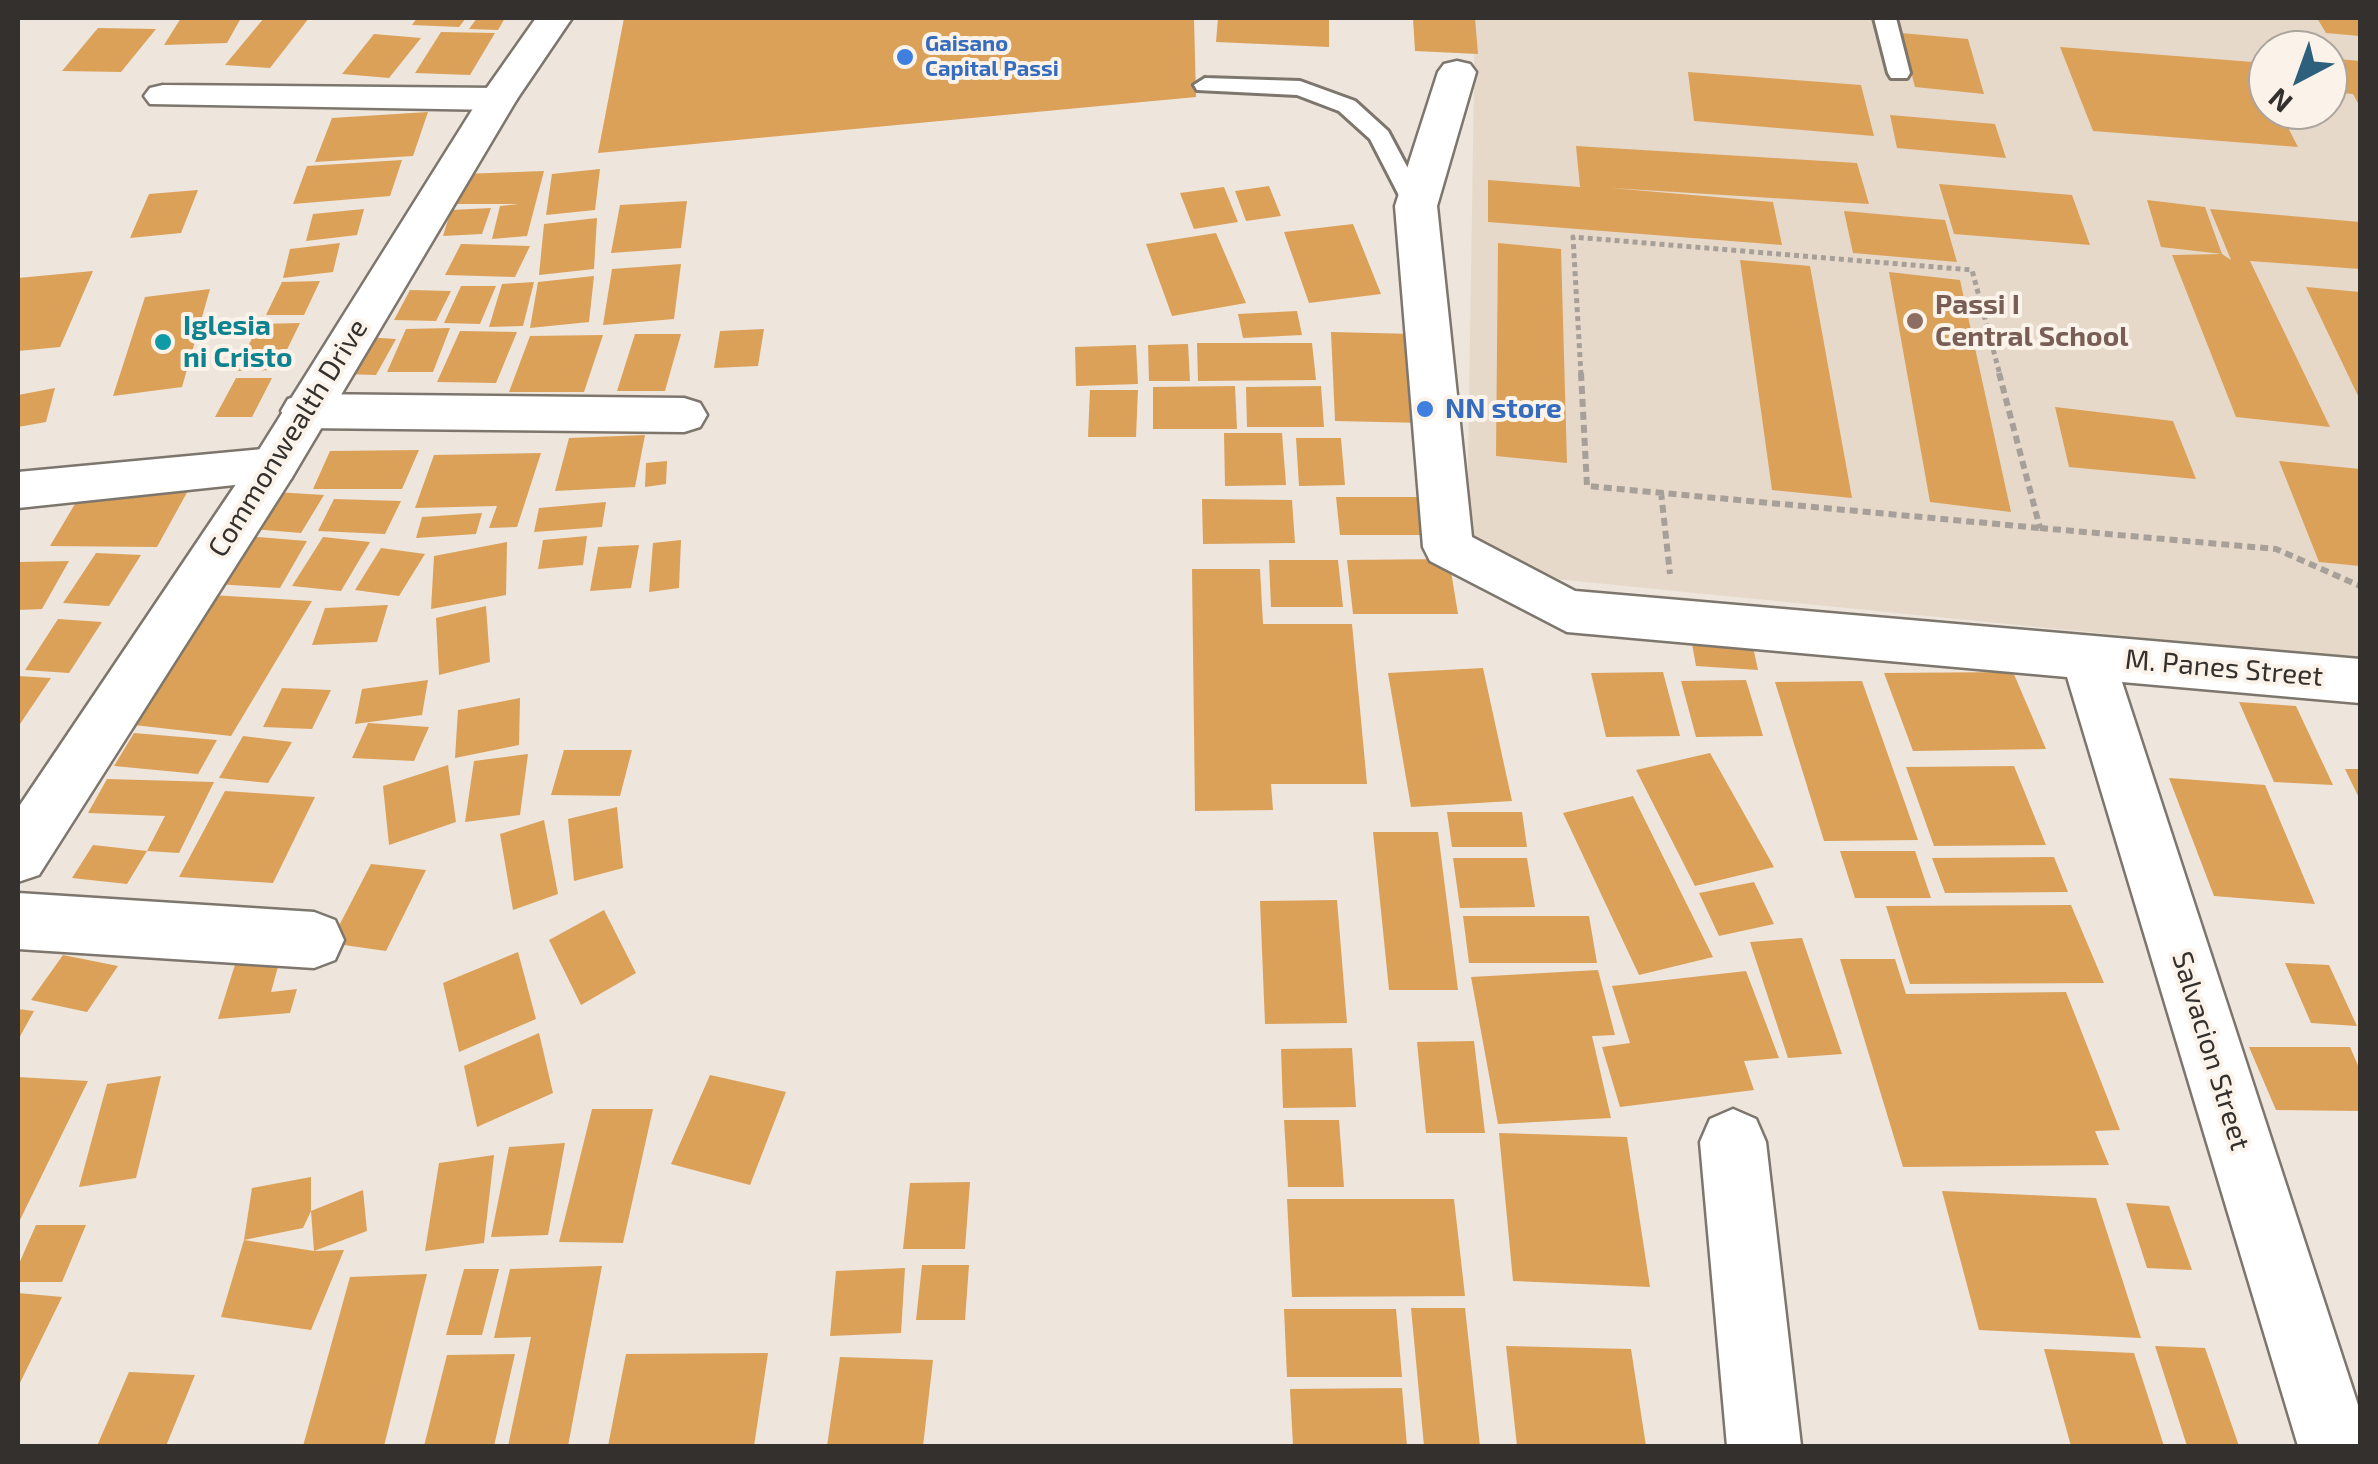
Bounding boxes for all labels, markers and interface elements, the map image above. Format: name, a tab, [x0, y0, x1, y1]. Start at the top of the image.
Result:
north arrow	[2248, 30, 2348, 130]
place label: Gaisano Capital Passi	[925, 31, 1059, 82]
marker: Gaisano Capital Passi	[894, 46, 916, 68]
text: N	[2261, 82, 2298, 121]
place label: Passi I Central School	[1935, 288, 2128, 354]
place label: Iglesia ni Cristo	[183, 309, 293, 375]
marker: Passi I Central School	[1904, 310, 1926, 332]
street label: Commonwealth Drive	[201, 313, 375, 563]
marker: Iglesia ni Cristo	[152, 331, 174, 353]
place label: NN store	[1445, 392, 1562, 426]
marker: NN store	[1414, 398, 1436, 420]
street label: M. Panes Street	[2124, 643, 2324, 693]
street label: Salvacion Street	[2165, 948, 2257, 1154]

